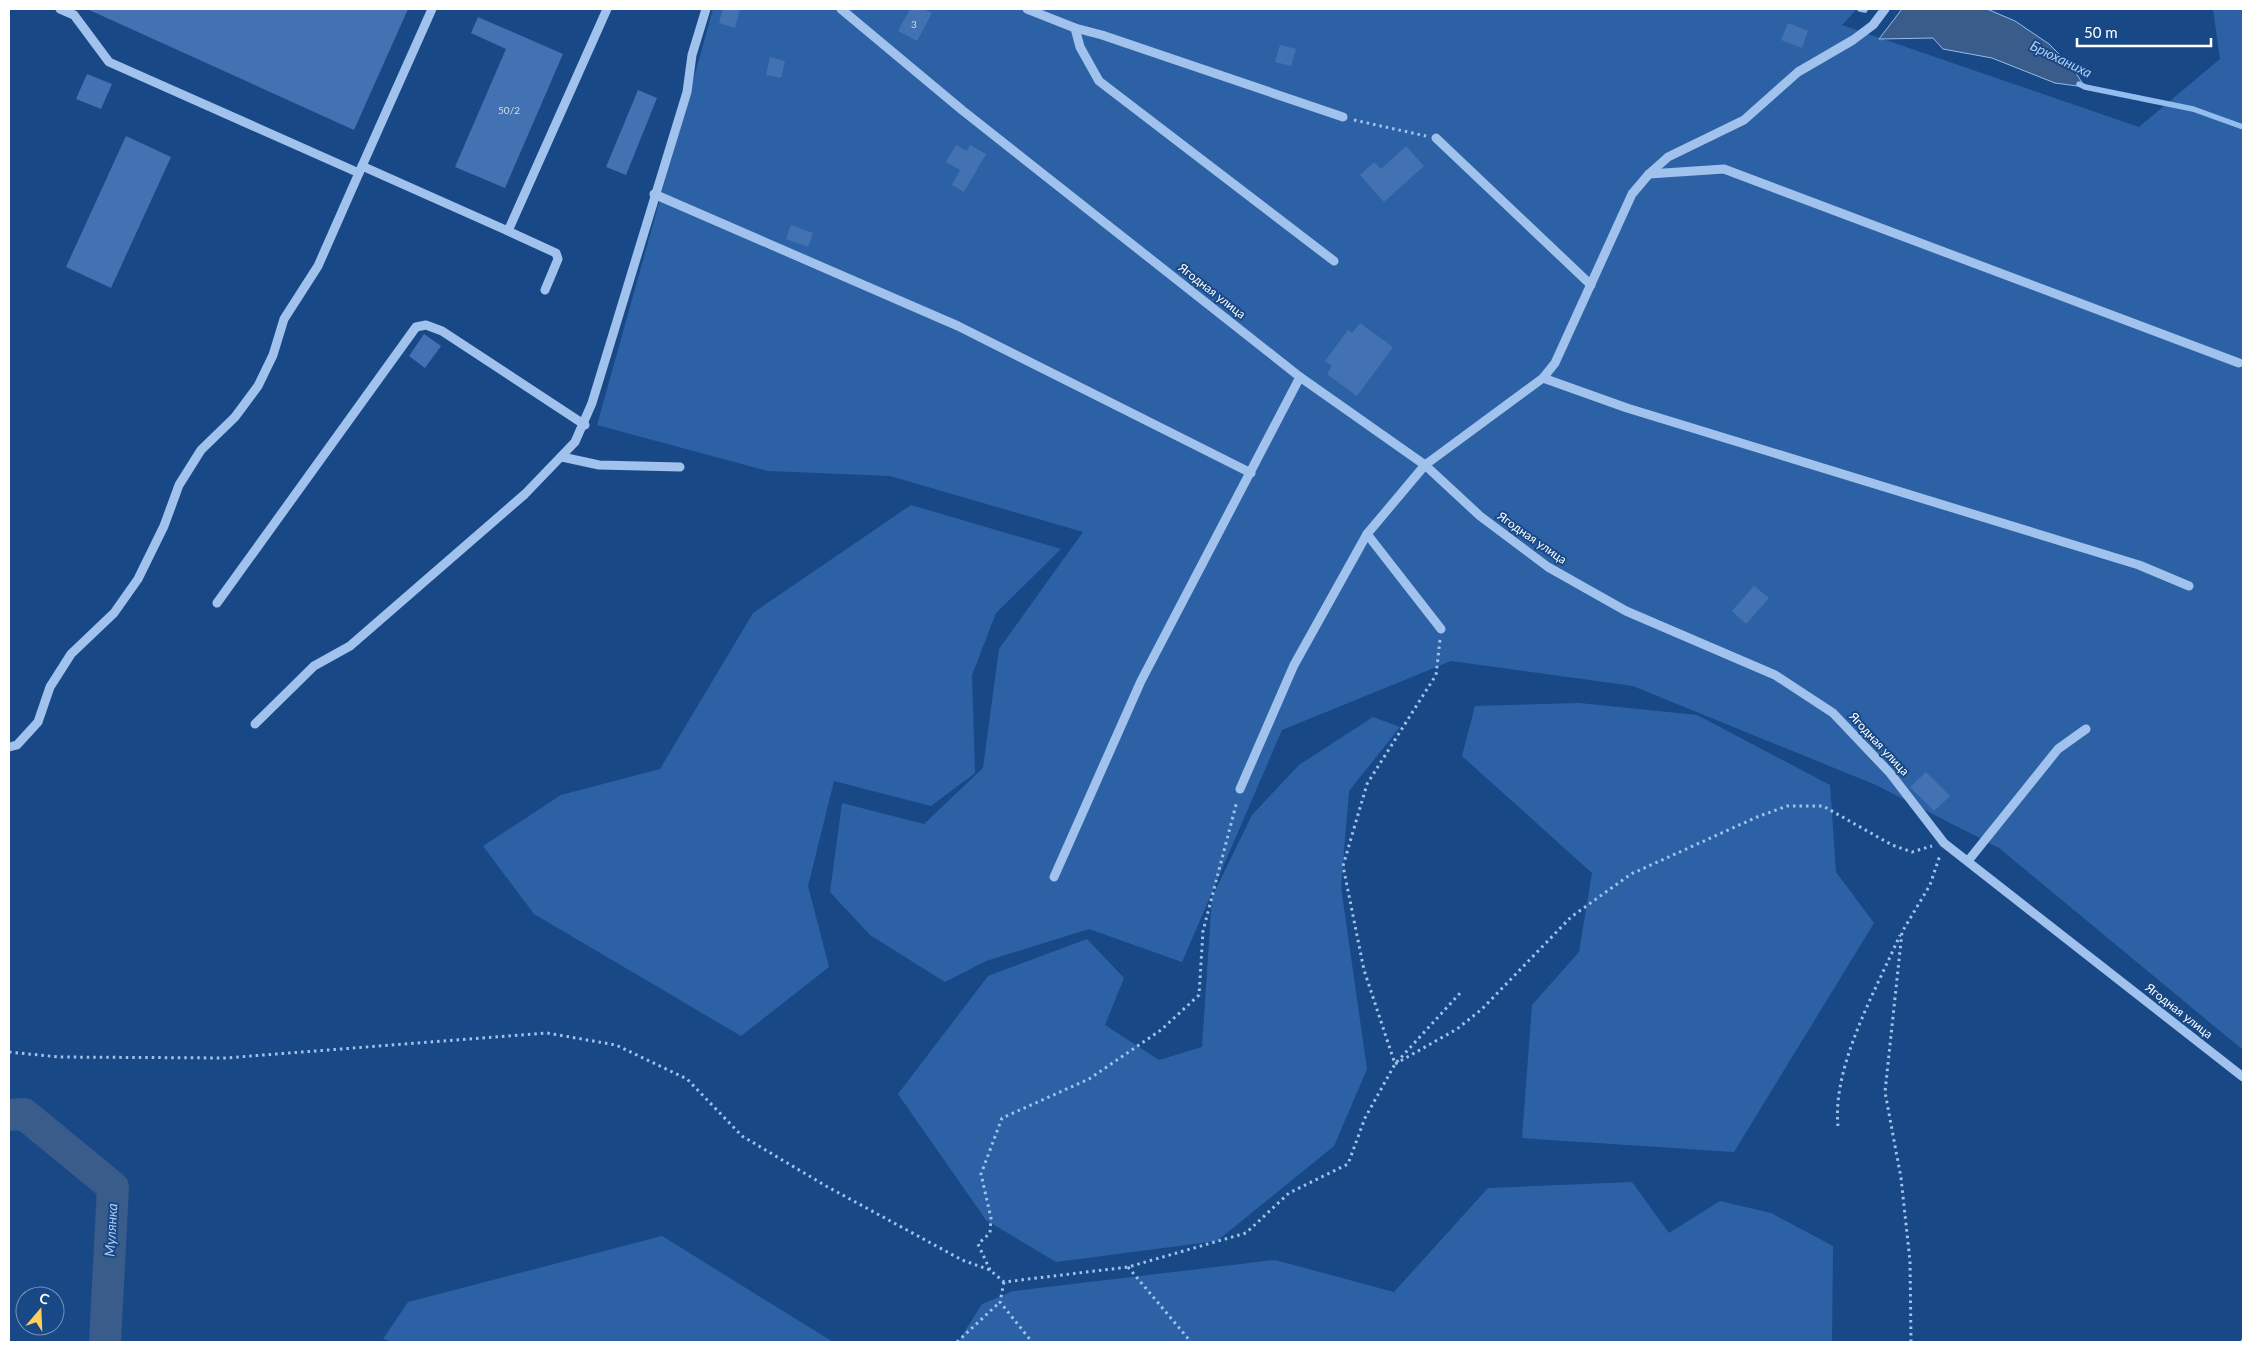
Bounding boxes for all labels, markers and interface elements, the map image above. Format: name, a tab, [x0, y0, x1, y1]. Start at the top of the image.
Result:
scale bar	[2077, 15, 2211, 47]
house number: 3	[911, 18, 917, 30]
text: 50 m	[2084, 23, 2118, 41]
water label: Брюханиха	[2028, 36, 2095, 81]
house number: 50/2	[498, 104, 520, 116]
street label: Ягодная улица	[1175, 259, 1249, 321]
street label: Ягодная улица	[1494, 508, 1570, 567]
street label: Ягодная улица	[1846, 708, 1913, 778]
street label: Ягодная улица	[2142, 979, 2216, 1041]
water label: Мулянка	[101, 1203, 120, 1257]
north arrow	[15, 1286, 65, 1336]
text: С	[37, 1289, 52, 1308]

